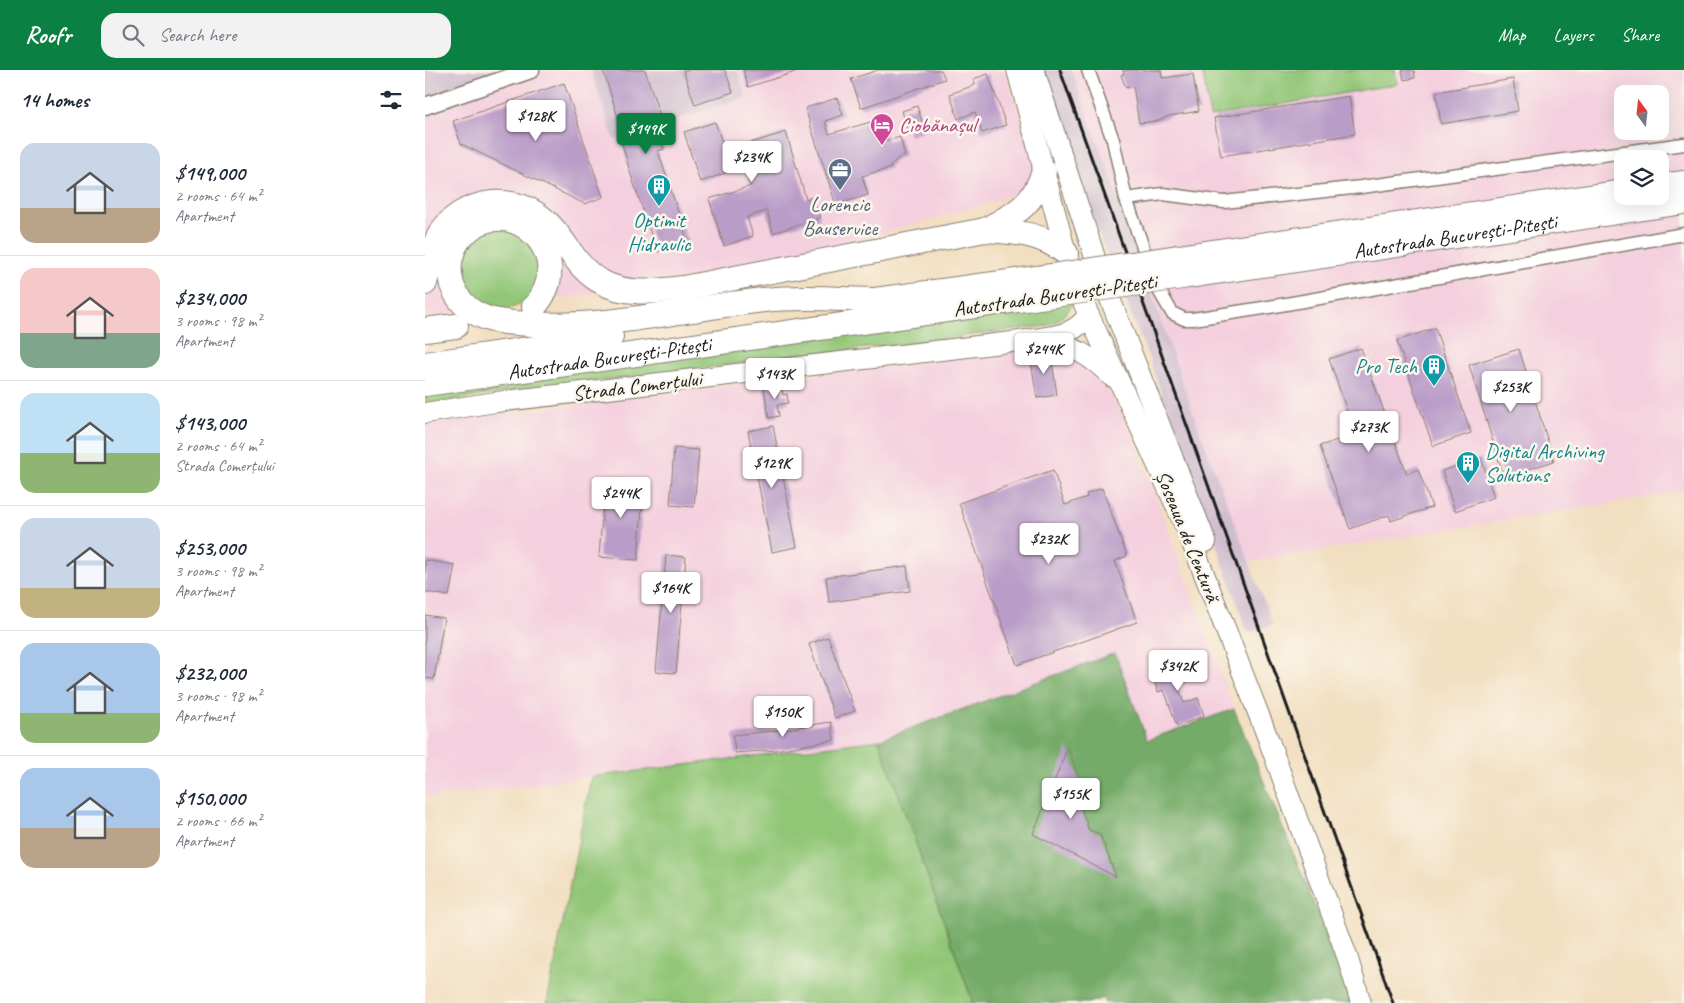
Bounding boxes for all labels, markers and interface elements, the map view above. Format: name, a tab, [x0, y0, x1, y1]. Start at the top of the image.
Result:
search box	[101, 13, 451, 58]
text: Roofr	[25, 20, 71, 50]
icon: search	[119, 21, 147, 49]
text: Search here	[159, 23, 236, 47]
text: Map	[1498, 24, 1526, 46]
text: Layers	[1554, 24, 1593, 46]
text: Share	[1621, 24, 1659, 46]
north arrow	[1614, 85, 1669, 140]
map controls	[1614, 85, 1669, 205]
icon: filters	[377, 86, 405, 114]
text: 14 homes	[20, 87, 89, 113]
pin: $128K	[501, 100, 571, 142]
text: $128K	[518, 106, 554, 126]
pin: $149K	[611, 112, 681, 155]
hotel icon: Ciobănașul	[869, 112, 895, 146]
place label: Ciobănașul	[899, 112, 979, 138]
text: $149K	[628, 119, 664, 139]
pin: $234K	[717, 140, 787, 183]
text: $234K	[734, 147, 770, 167]
button: layers	[1614, 150, 1669, 205]
office icon: Lorencic Bauservice	[827, 157, 853, 191]
text: $149,000	[175, 160, 245, 186]
icon: home	[60, 163, 120, 223]
building icon: Optimit Hidraulic	[646, 173, 672, 207]
text: 2 rooms · 64 m²	[175, 186, 261, 206]
place label: Lorencic Bauservice	[803, 191, 878, 241]
text: Apartment	[175, 206, 234, 226]
place label: Optimit Hidraulic	[628, 207, 692, 257]
street label: Autostrada București-Pitești	[1352, 208, 1561, 264]
street label: Autostrada București-Pitești	[952, 267, 1161, 322]
text: $234,000	[175, 285, 245, 311]
icon: home	[60, 288, 120, 348]
text: 3 rooms · 98 m²	[175, 311, 261, 331]
street label: Autostrada București-Pitești	[506, 330, 715, 385]
text: Apartment	[175, 331, 234, 351]
pin: $244K	[1009, 332, 1079, 375]
text: $244K	[1026, 339, 1062, 359]
place label: Pro Tech	[1355, 353, 1417, 379]
building icon: Pro Tech	[1421, 353, 1447, 387]
pin: $143K	[740, 358, 810, 400]
text: $143K	[757, 364, 793, 384]
street label: Strada Comerțului	[571, 365, 706, 407]
pin: $253K	[1476, 370, 1546, 413]
text: $253K	[1493, 377, 1529, 397]
text: $143,000	[175, 410, 245, 436]
pin: $273K	[1334, 410, 1404, 453]
icon: home	[60, 413, 120, 473]
text: $273K	[1351, 417, 1387, 437]
text: 2 rooms · 64 m²	[175, 436, 261, 456]
place label: Digital Archiving Solutions	[1485, 438, 1605, 488]
pin: $129K	[737, 446, 807, 489]
building icon: Digital Archiving Solutions	[1455, 450, 1481, 484]
text: $129K	[754, 453, 790, 473]
text: Strada Comerțului	[175, 456, 274, 476]
street label: Șoseaua de Centură	[1150, 467, 1227, 607]
pin: $244K	[586, 476, 656, 519]
text: $244K	[603, 483, 639, 503]
pin: $232K	[1014, 522, 1084, 565]
text: $232K	[1031, 529, 1067, 549]
text: $253,000	[175, 535, 245, 561]
icon: home	[60, 538, 120, 598]
text: 3 rooms · 98 m²	[175, 561, 261, 581]
pin: $164K	[636, 572, 706, 614]
text: $164K	[652, 578, 690, 598]
text: Apartment	[175, 581, 234, 601]
pin: $342K	[1143, 650, 1213, 692]
text: $342K	[1160, 656, 1196, 676]
text: $232,000	[175, 660, 245, 686]
icon: home	[60, 663, 120, 723]
text: 3 rooms · 98 m²	[175, 686, 261, 706]
pin: $150K	[748, 696, 818, 738]
text: $150K	[765, 702, 801, 722]
text: Apartment	[175, 706, 234, 726]
pin: $155K	[1036, 778, 1106, 820]
text: $155K	[1053, 784, 1089, 804]
text: $150,000	[175, 785, 245, 811]
icon: home	[60, 788, 120, 848]
text: 2 rooms · 66 m²	[175, 811, 261, 831]
text: Apartment	[175, 831, 234, 851]

